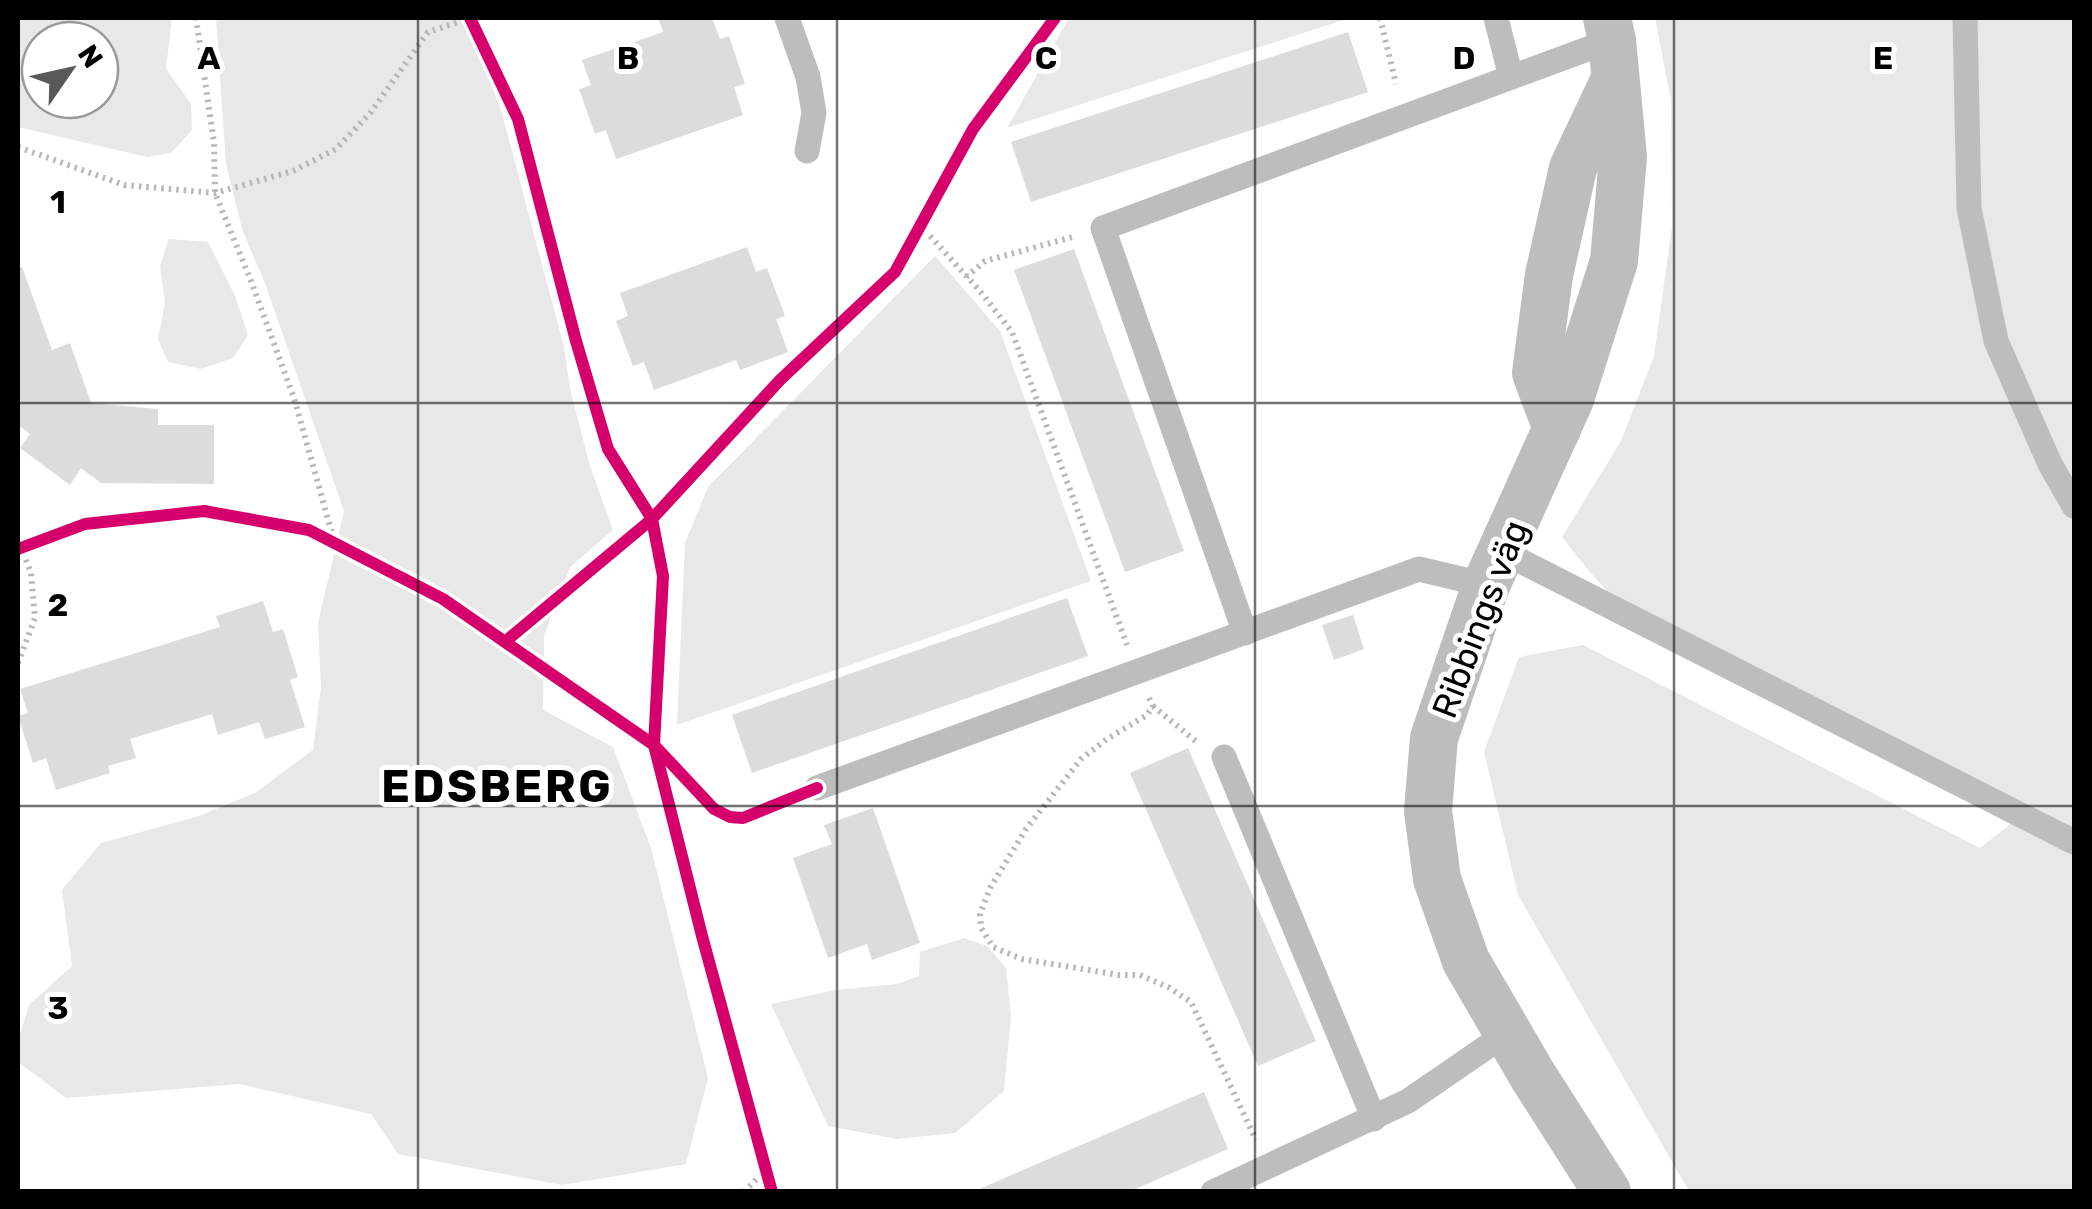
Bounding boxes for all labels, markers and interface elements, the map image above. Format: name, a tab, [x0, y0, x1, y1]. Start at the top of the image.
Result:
north arrow	[20, 20, 120, 120]
text: N	[71, 39, 110, 74]
text: A	[198, 39, 221, 77]
text: B	[617, 39, 639, 77]
text: C	[1035, 39, 1057, 77]
text: D	[1453, 39, 1475, 77]
text: E	[1873, 39, 1893, 77]
text: 1	[50, 183, 66, 221]
street label: Ribbings väg	[1423, 514, 1537, 724]
text: 2	[48, 586, 68, 624]
district label: EDSBERG	[381, 760, 613, 813]
text: 3	[47, 989, 69, 1027]

